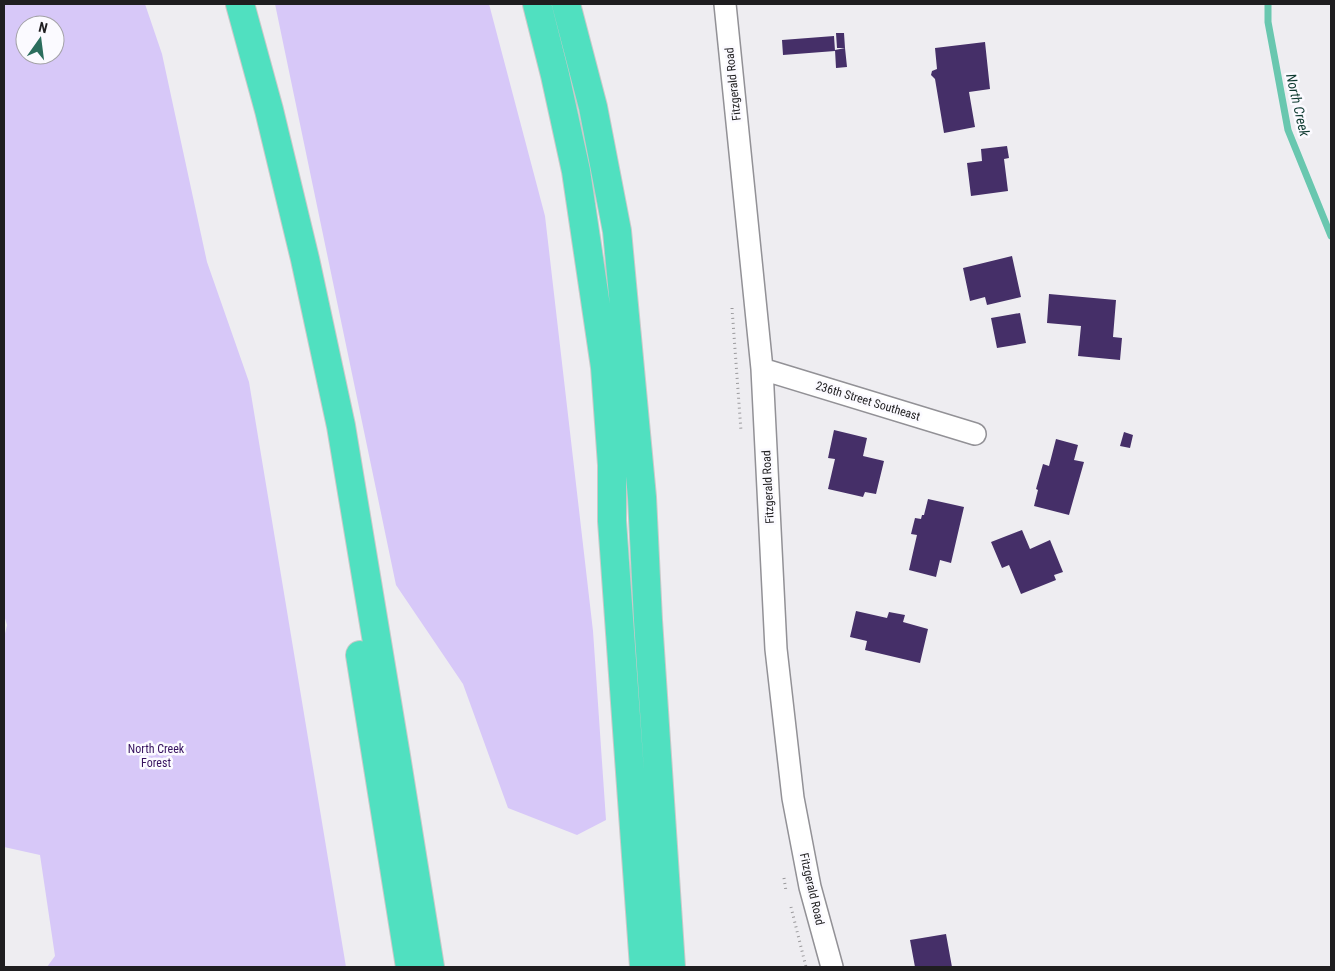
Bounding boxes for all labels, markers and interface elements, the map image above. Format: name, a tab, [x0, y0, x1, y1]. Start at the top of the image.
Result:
north arrow	[15, 15, 65, 65]
text: N	[37, 19, 49, 36]
street label: Fitzgerald Road	[722, 47, 744, 121]
water label: North Creek	[1283, 72, 1313, 139]
street label: 236th Street Southeast	[814, 378, 922, 424]
street label: Fitzgerald Road	[759, 450, 777, 524]
park label: North Creek Forest	[128, 742, 185, 770]
street label: Fitzgerald Road	[797, 852, 827, 926]

